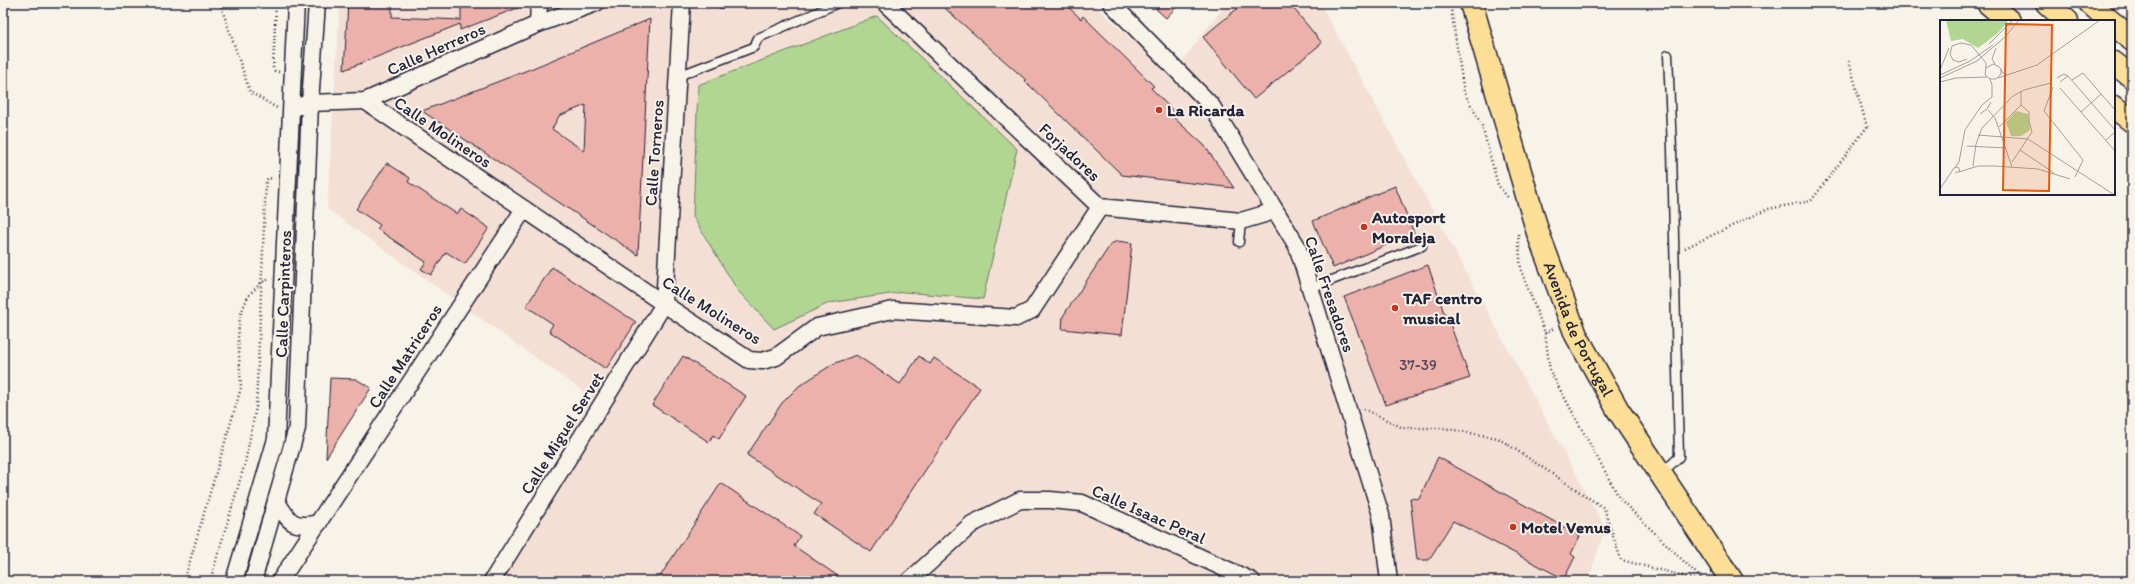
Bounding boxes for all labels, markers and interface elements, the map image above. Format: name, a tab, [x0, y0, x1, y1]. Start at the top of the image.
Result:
street label: Calle Herreros	[384, 18, 488, 80]
inset map	[1940, 20, 2115, 195]
street label: Calle Molineros	[390, 92, 496, 172]
street label: Calle Torneros	[640, 99, 668, 207]
place label: La Ricarda	[1167, 100, 1245, 120]
marker: La Ricarda	[1154, 105, 1164, 115]
street label: Forjadores	[1035, 119, 1105, 185]
place label: Autosport Moraleja	[1371, 207, 1446, 248]
marker: Autosport Moraleja	[1359, 222, 1369, 232]
street label: Calle Carpìnteros	[271, 230, 295, 358]
street label: Calle Fresadores	[1301, 233, 1359, 355]
street label: Avenida de Portugal	[1540, 259, 1618, 400]
street label: Calle Molineros	[659, 272, 765, 348]
place label: TAF centro musical	[1402, 288, 1482, 328]
street label: Calle Matriceros	[364, 300, 446, 412]
marker: TAF centro musical	[1390, 303, 1400, 313]
house number: 37-39	[1399, 356, 1437, 374]
street label: Calle Miguel Servet	[516, 368, 608, 498]
street label: Calle Isaac Peral	[1089, 480, 1209, 548]
place label: Motel Venus	[1521, 517, 1611, 537]
marker: Motel Venus	[1508, 522, 1518, 532]

